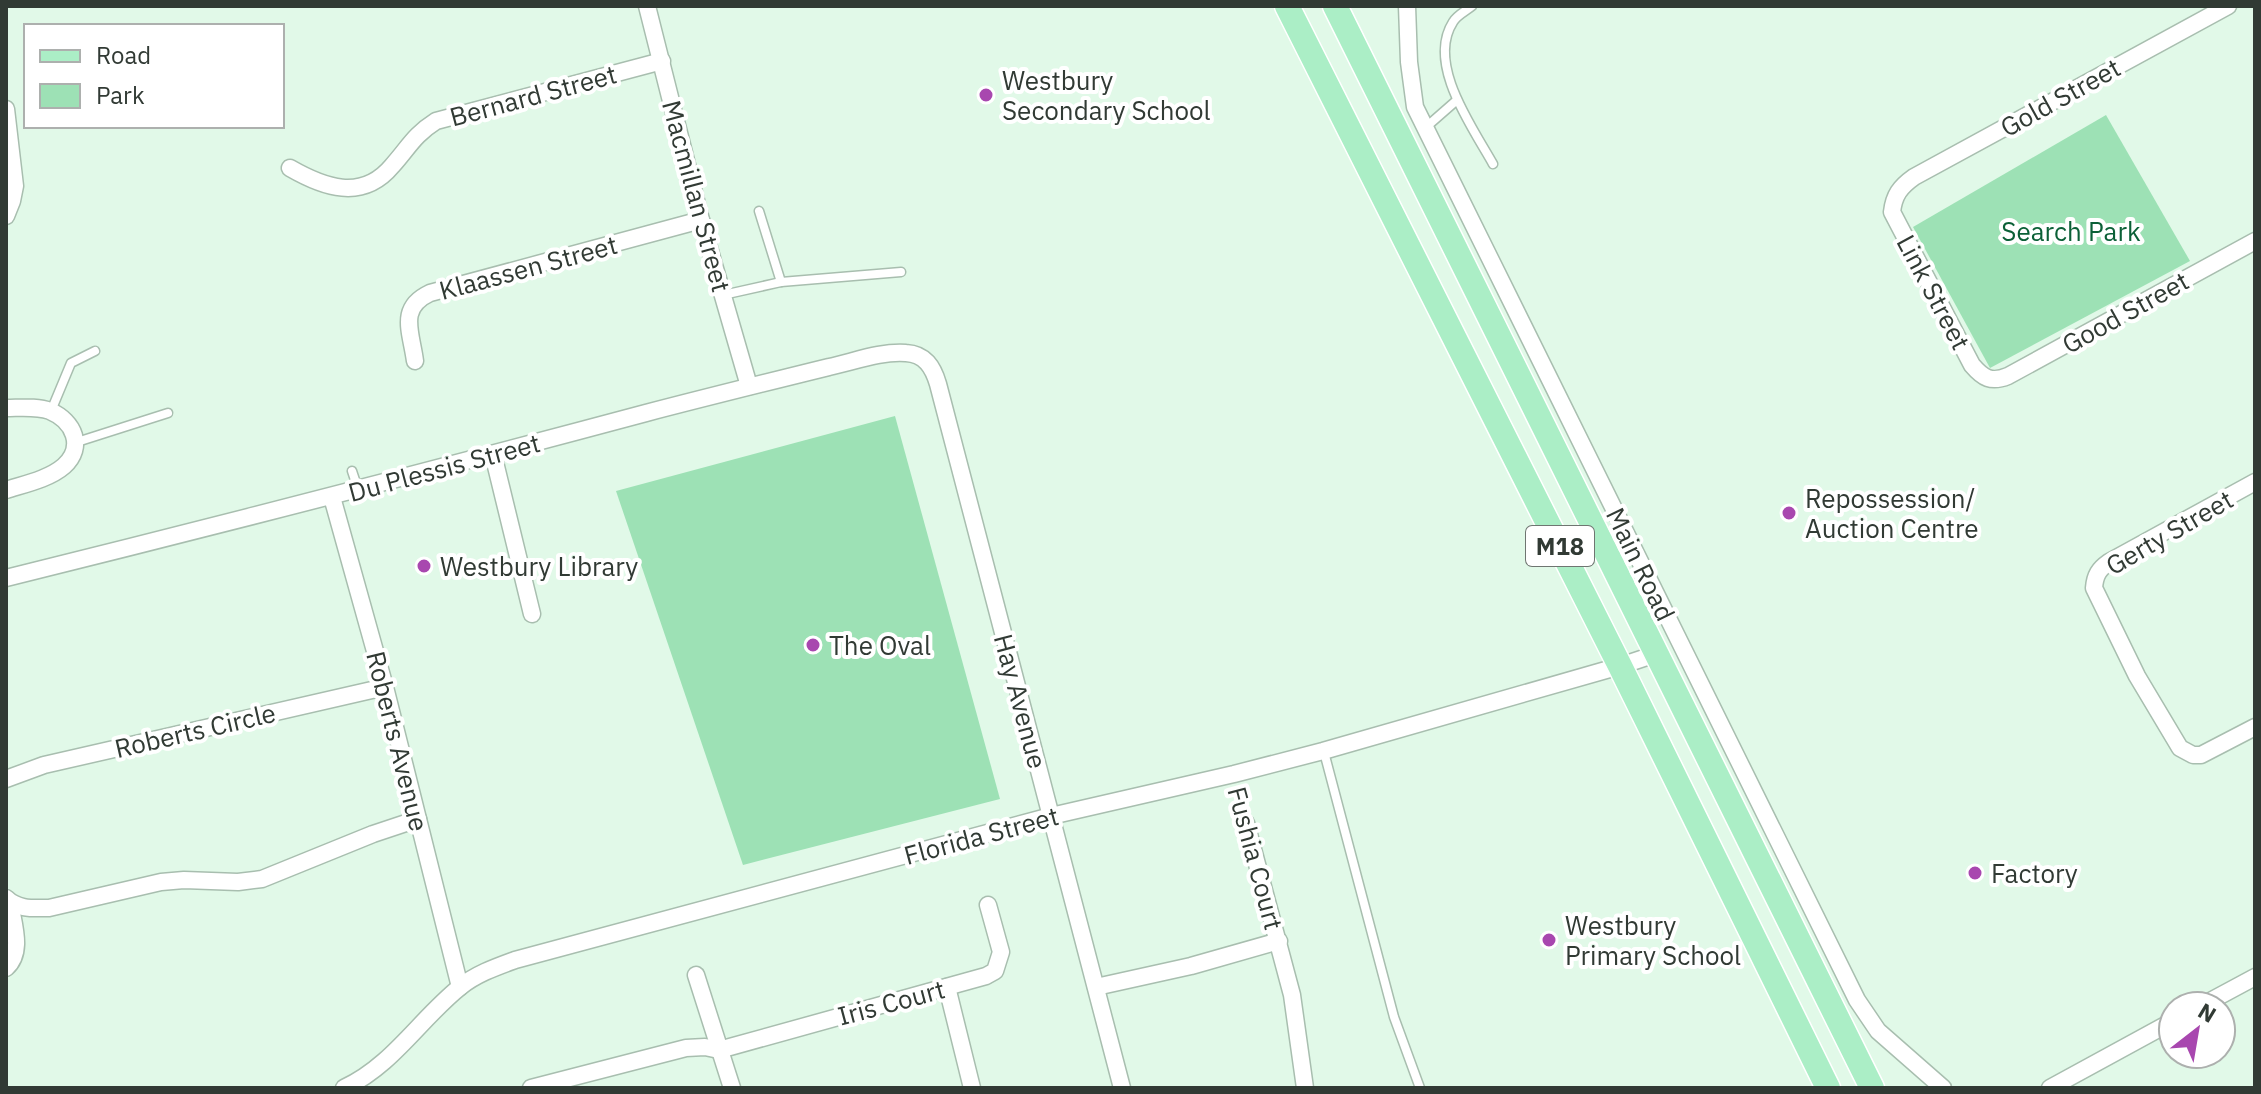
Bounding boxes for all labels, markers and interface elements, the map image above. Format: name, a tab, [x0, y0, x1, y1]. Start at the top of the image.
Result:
legend	[24, 24, 284, 128]
text: Road	[96, 39, 151, 71]
street label: Gold Street	[1994, 50, 2126, 144]
street label: Bernard Street	[446, 56, 620, 134]
place label: Westbury Secondary School	[1002, 63, 1211, 127]
text: Park	[96, 79, 145, 111]
marker: Westbury Secondary School	[977, 86, 995, 104]
street label: Macmillan Street	[655, 96, 739, 296]
park label: Search Park	[2001, 214, 2141, 248]
street label: Klaassen Street	[435, 227, 621, 307]
street label: Link Street	[1890, 229, 1978, 355]
street label: Good Street	[2056, 263, 2194, 361]
street label: Du Plessis Street	[344, 425, 544, 509]
place label: Repossession/ Auction Centre	[1805, 481, 1979, 545]
street label: Gerty Street	[2099, 482, 2239, 582]
street label: Main Road	[1599, 502, 1683, 626]
marker: Repossession/ Auction Centre	[1780, 504, 1798, 522]
road number: M18	[1526, 526, 1594, 566]
place label: Westbury Library	[440, 549, 638, 583]
marker: Westbury Library	[415, 557, 433, 575]
place label: The Oval	[829, 628, 931, 662]
street label: Hay Avenue	[987, 630, 1055, 772]
marker: The Oval	[804, 636, 822, 654]
street label: Roberts Avenue	[359, 647, 437, 835]
street label: Roberts Circle	[111, 695, 279, 765]
street label: Fushia Court	[1221, 783, 1291, 933]
street label: Florida Street	[900, 798, 1062, 872]
place label: Factory	[1991, 856, 2078, 890]
marker: Factory	[1966, 864, 1984, 882]
place label: Westbury Primary School	[1565, 908, 1741, 972]
marker: Westbury Primary School	[1540, 931, 1558, 949]
street label: Iris Court	[834, 971, 948, 1033]
north arrow	[2157, 990, 2237, 1070]
text: N	[2193, 996, 2222, 1029]

